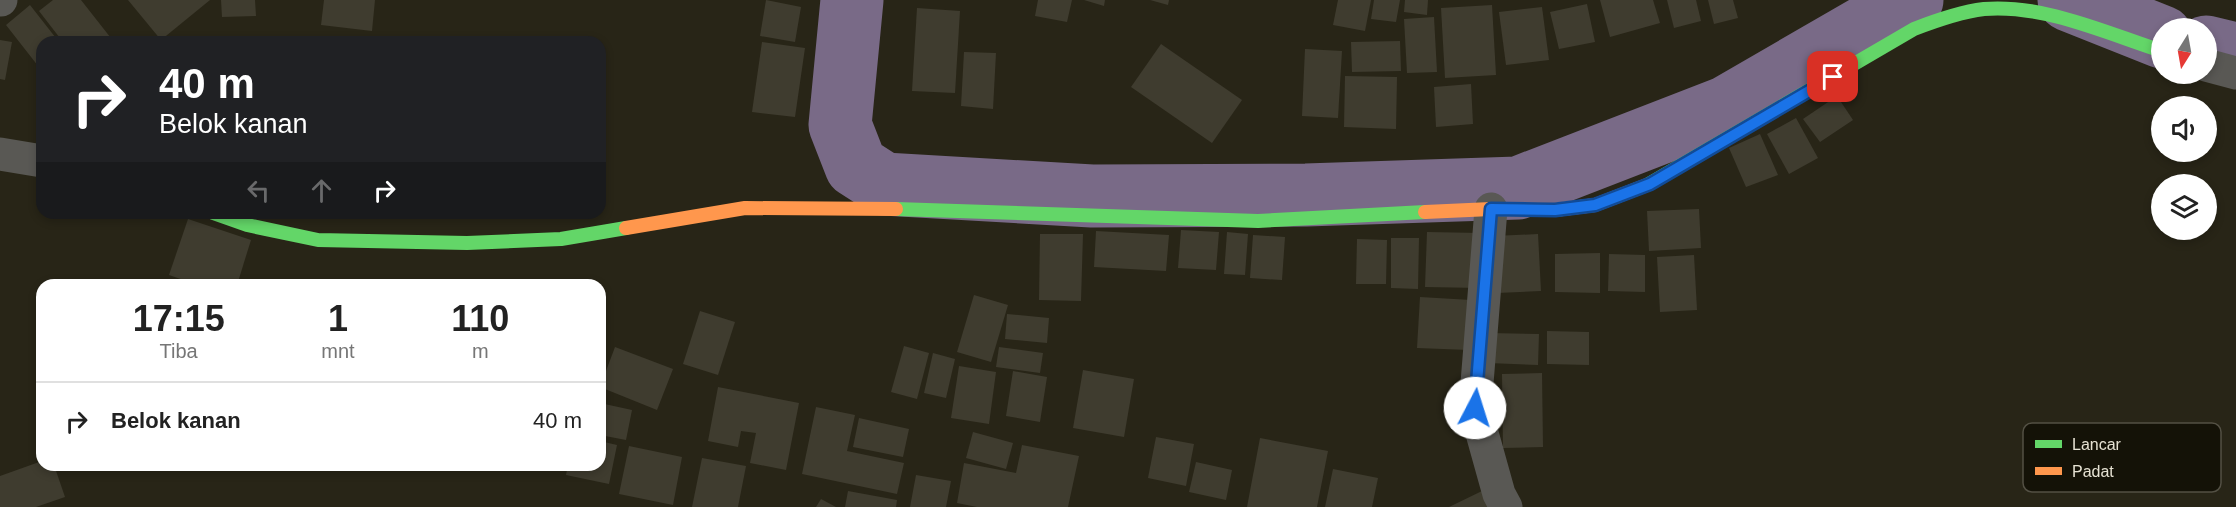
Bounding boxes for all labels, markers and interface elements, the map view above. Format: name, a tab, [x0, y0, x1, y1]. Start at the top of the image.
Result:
north arrow	[2151, 18, 2217, 84]
map controls	[2151, 18, 2217, 240]
pin	[1807, 51, 1858, 102]
icon: right	[60, 60, 138, 138]
text: 40 m	[159, 60, 255, 107]
icon: arrive	[1816, 60, 1849, 93]
button: sound	[2151, 96, 2217, 162]
text: Belok kanan	[159, 109, 308, 139]
icon: left	[242, 174, 275, 207]
icon: ahead	[305, 174, 338, 207]
icon: right	[368, 174, 401, 207]
button: layers	[2151, 174, 2217, 240]
text: 17:15	[133, 298, 225, 339]
text: 1	[328, 298, 348, 339]
text: 110	[451, 298, 509, 339]
text: Tiba	[160, 340, 198, 362]
text: mnt	[321, 340, 355, 362]
text: m	[472, 340, 489, 362]
position arrow	[1443, 376, 1507, 440]
icon: right	[60, 405, 93, 438]
text: Belok kanan	[111, 408, 241, 433]
text: 40 m	[533, 408, 582, 433]
legend	[2023, 423, 2221, 492]
text: Lancar	[2072, 436, 2122, 453]
text: Padat	[2072, 463, 2114, 480]

